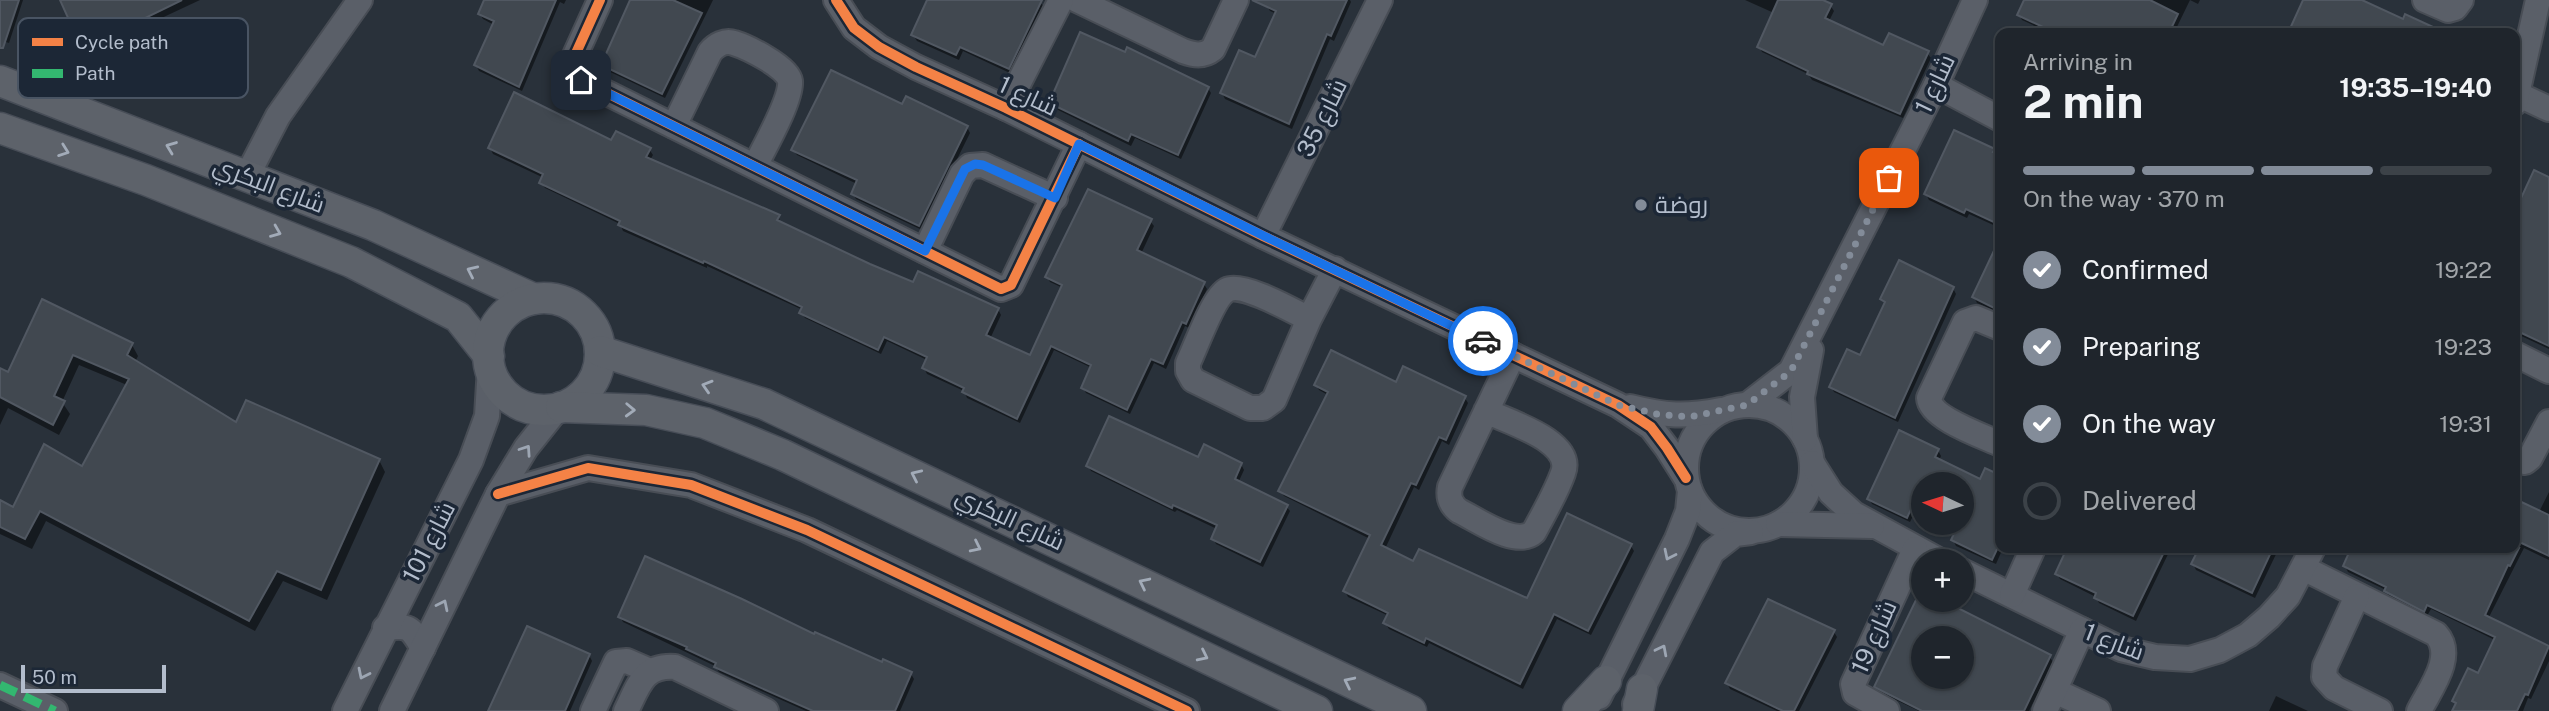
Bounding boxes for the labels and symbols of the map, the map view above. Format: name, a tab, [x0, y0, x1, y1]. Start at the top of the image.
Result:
legend	[18, 18, 248, 98]
text: Cycle path	[75, 31, 168, 53]
pin	[551, 50, 611, 110]
street label: شارع 1	[1908, 50, 1963, 119]
text: Path	[75, 62, 115, 84]
street label: شارع 1	[993, 69, 1062, 124]
street label: شارع 35	[1290, 74, 1355, 162]
one-way arrow	[165, 142, 177, 156]
one-way arrow	[58, 143, 70, 157]
pin	[1859, 148, 1919, 208]
street label: شارع البكري	[208, 150, 329, 223]
place label: روضة	[1655, 190, 1708, 218]
marker: روضة	[1633, 197, 1649, 213]
one-way arrow	[270, 224, 282, 238]
one-way arrow	[467, 265, 479, 279]
courier	[1448, 306, 1518, 376]
one-way arrow	[702, 379, 714, 394]
one-way arrow	[624, 402, 635, 417]
one-way arrow	[518, 445, 530, 458]
one-way arrow	[911, 469, 923, 483]
north arrow	[1911, 472, 1974, 536]
street label: شارع البكري	[949, 481, 1069, 560]
street label: شارع 101	[396, 497, 463, 588]
one-way arrow	[968, 539, 981, 553]
one-way arrow	[1664, 548, 1678, 560]
one-way arrow	[1139, 577, 1151, 591]
street label: شارع 19	[1845, 596, 1904, 679]
one-way arrow	[435, 600, 449, 613]
street label: شارع 1	[2079, 617, 2148, 668]
one-way arrow	[1654, 645, 1668, 657]
one-way arrow	[1196, 648, 1208, 662]
scale bar	[21, 662, 166, 694]
one-way arrow	[357, 667, 371, 679]
one-way arrow	[1344, 676, 1356, 690]

